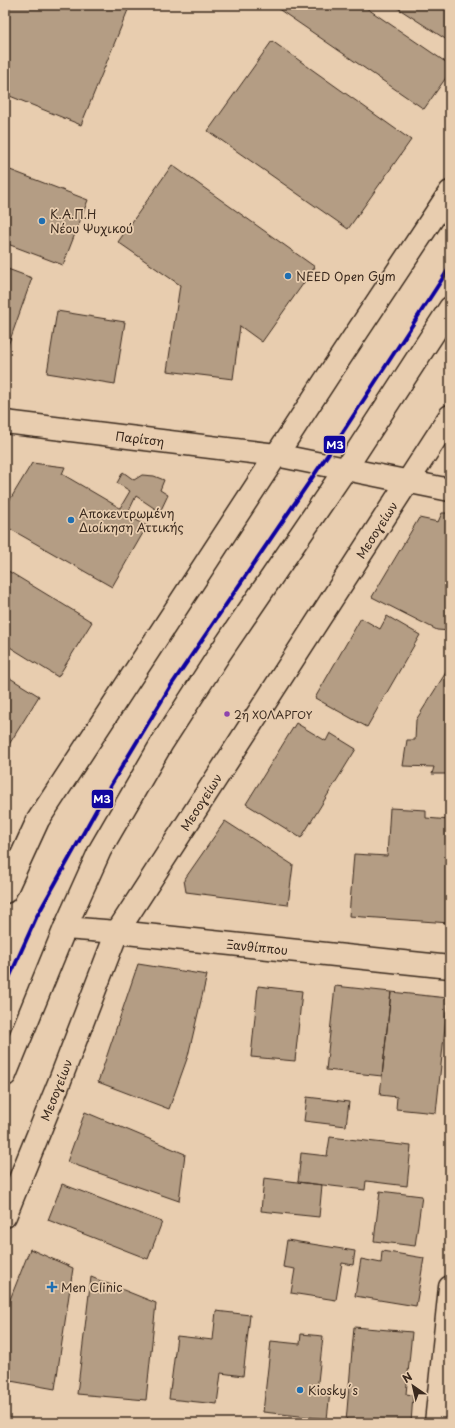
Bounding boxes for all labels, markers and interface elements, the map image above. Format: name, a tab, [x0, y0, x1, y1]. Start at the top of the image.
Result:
place label: Κ.Α.Π.Η Νέου Ψυχικού	[50, 205, 133, 237]
marker: Κ.Α.Π.Η Νέου Ψυχικού	[37, 216, 47, 226]
place label: NEED Open Gym	[296, 267, 396, 285]
marker: NEED Open Gym	[283, 271, 293, 281]
street label: Παρίτση	[115, 427, 165, 450]
line badge: Μ3	[323, 435, 346, 454]
text: Μ3	[326, 436, 344, 453]
street label: Μεσογείων	[351, 498, 402, 562]
place label: Αποκεντρωμένη Διοίκηση Αττικής	[79, 504, 184, 536]
marker: Αποκεντρωμένη Διοίκηση Αττικής	[66, 515, 76, 525]
place label: 2η ΧΟΛΑΡΓΟΥ	[234, 706, 313, 723]
marker: 2η ΧΟΛΑΡΓΟΥ	[222, 709, 232, 719]
street label: Μεσογείων	[176, 770, 226, 834]
line badge: Μ3	[91, 789, 114, 809]
text: Μ3	[93, 790, 111, 807]
street label: Ξανθίππου	[225, 935, 289, 959]
street label: Μεσογείων	[36, 1056, 76, 1123]
place label: Men Clinic	[61, 1278, 122, 1296]
marker: Men Clinic	[46, 1281, 58, 1293]
north arrow	[393, 1366, 433, 1406]
text: N	[399, 1368, 416, 1387]
place label: Kiosky´s	[308, 1381, 358, 1399]
marker: Kiosky´s	[295, 1385, 305, 1395]

